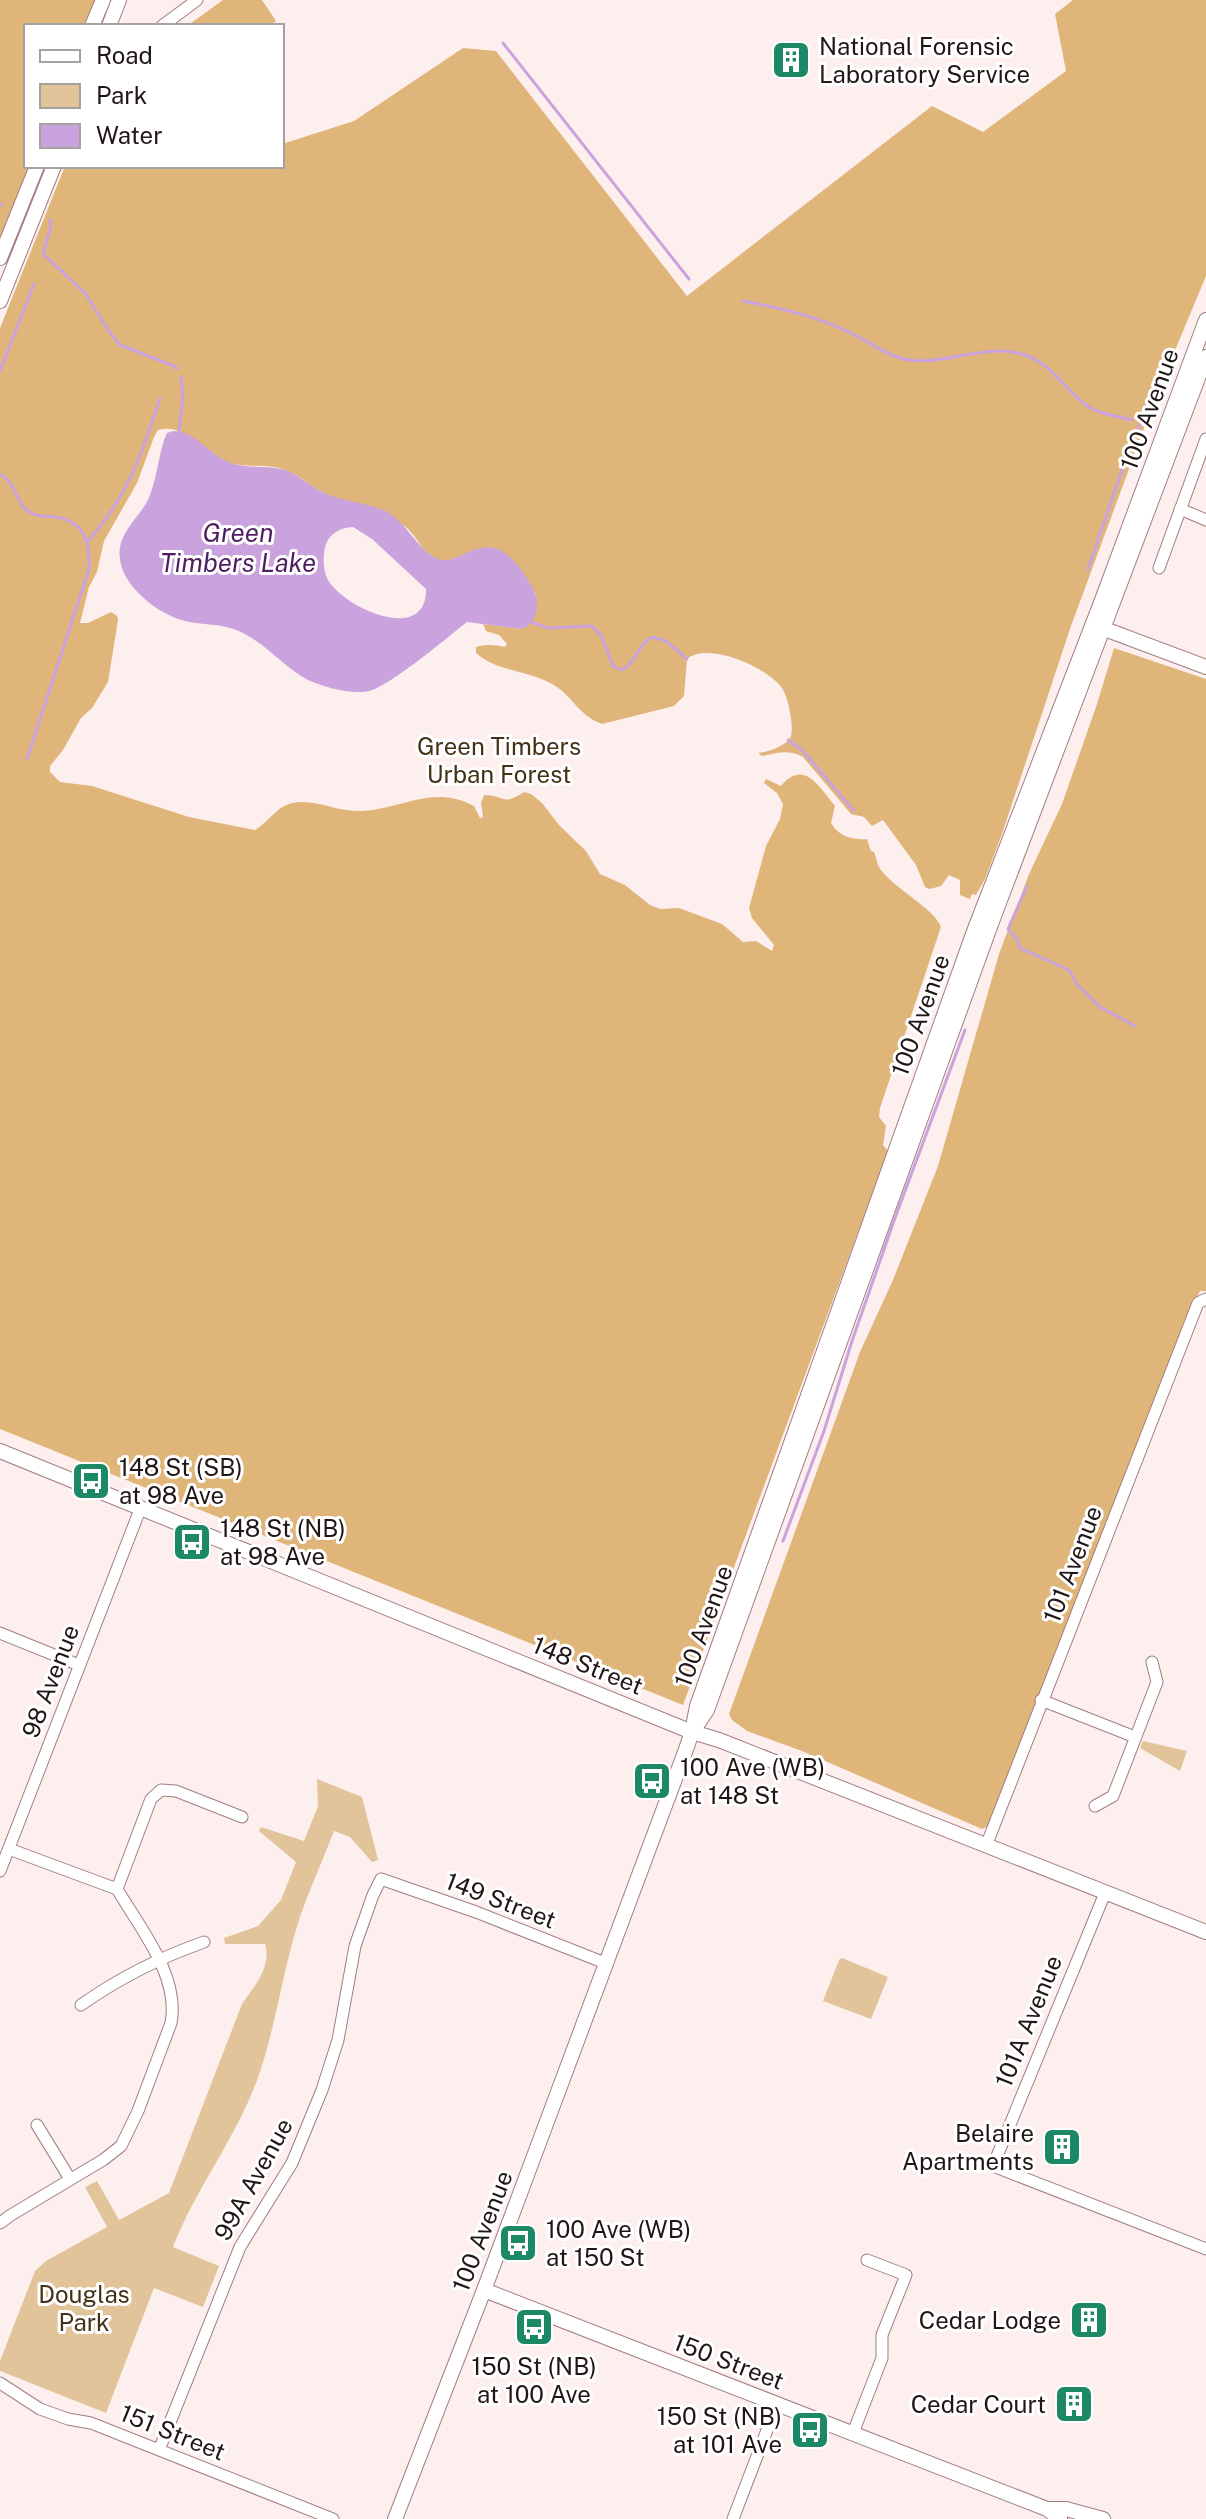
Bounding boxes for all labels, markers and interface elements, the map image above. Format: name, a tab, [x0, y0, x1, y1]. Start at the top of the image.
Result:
legend	[24, 24, 284, 168]
place label: National Forensic Laboratory Service	[819, 32, 1030, 88]
building icon: National Forensic Laboratory Service	[770, 39, 812, 81]
text: Road	[96, 41, 153, 69]
text: Park	[96, 81, 147, 109]
text: Water	[96, 121, 163, 149]
street label: 100 Avenue	[1114, 344, 1184, 474]
water label: Green Timbers Lake	[160, 517, 316, 578]
park label: Green Timbers Urban Forest	[417, 732, 581, 788]
street label: 100 Avenue	[885, 950, 955, 1080]
place label: 148 St (SB) at 98 Ave	[119, 1453, 243, 1509]
bus stop icon: 148 St (SB) at 98 Ave	[70, 1460, 112, 1502]
street label: 101 Avenue	[1037, 1502, 1107, 1626]
place label: 148 St (NB) at 98 Ave	[220, 1514, 346, 1570]
bus stop icon: 148 St (NB) at 98 Ave	[171, 1521, 213, 1563]
street label: 100 Avenue	[668, 1561, 738, 1691]
street label: 98 Avenue	[16, 1621, 84, 1741]
street label: 148 Street	[529, 1630, 647, 1700]
place label: 100 Ave (WB) at 148 St	[680, 1753, 825, 1809]
bus stop icon: 100 Ave (WB) at 148 St	[631, 1760, 673, 1802]
street label: 149 Street	[442, 1866, 560, 1934]
street label: 101A Avenue	[989, 1951, 1067, 2091]
street label: 99A Avenue	[208, 2113, 298, 2245]
place label: Belaire Apartments	[902, 2119, 1034, 2175]
building icon: Belaire Apartments	[1041, 2126, 1083, 2168]
street label: 100 Avenue	[446, 2167, 518, 2295]
place label: 100 Ave (WB) at 150 St	[546, 2215, 691, 2271]
bus stop icon: 100 Ave (WB) at 150 St	[497, 2222, 539, 2264]
park label: Douglas Park	[38, 2280, 130, 2336]
building icon: Cedar Lodge	[1068, 2299, 1110, 2341]
bus stop icon: 150 St (NB) at 100 Ave	[513, 2306, 555, 2348]
place label: Cedar Lodge	[919, 2306, 1061, 2334]
street label: 150 Street	[670, 2327, 788, 2395]
place label: 150 St (NB) at 100 Ave	[471, 2352, 597, 2408]
building icon: Cedar Court	[1053, 2383, 1095, 2425]
place label: Cedar Court	[911, 2390, 1046, 2418]
street label: 151 Street	[116, 2398, 230, 2466]
place label: 150 St (NB) at 101 Ave	[657, 2402, 782, 2458]
bus stop icon: 150 St (NB) at 101 Ave	[789, 2409, 831, 2451]

